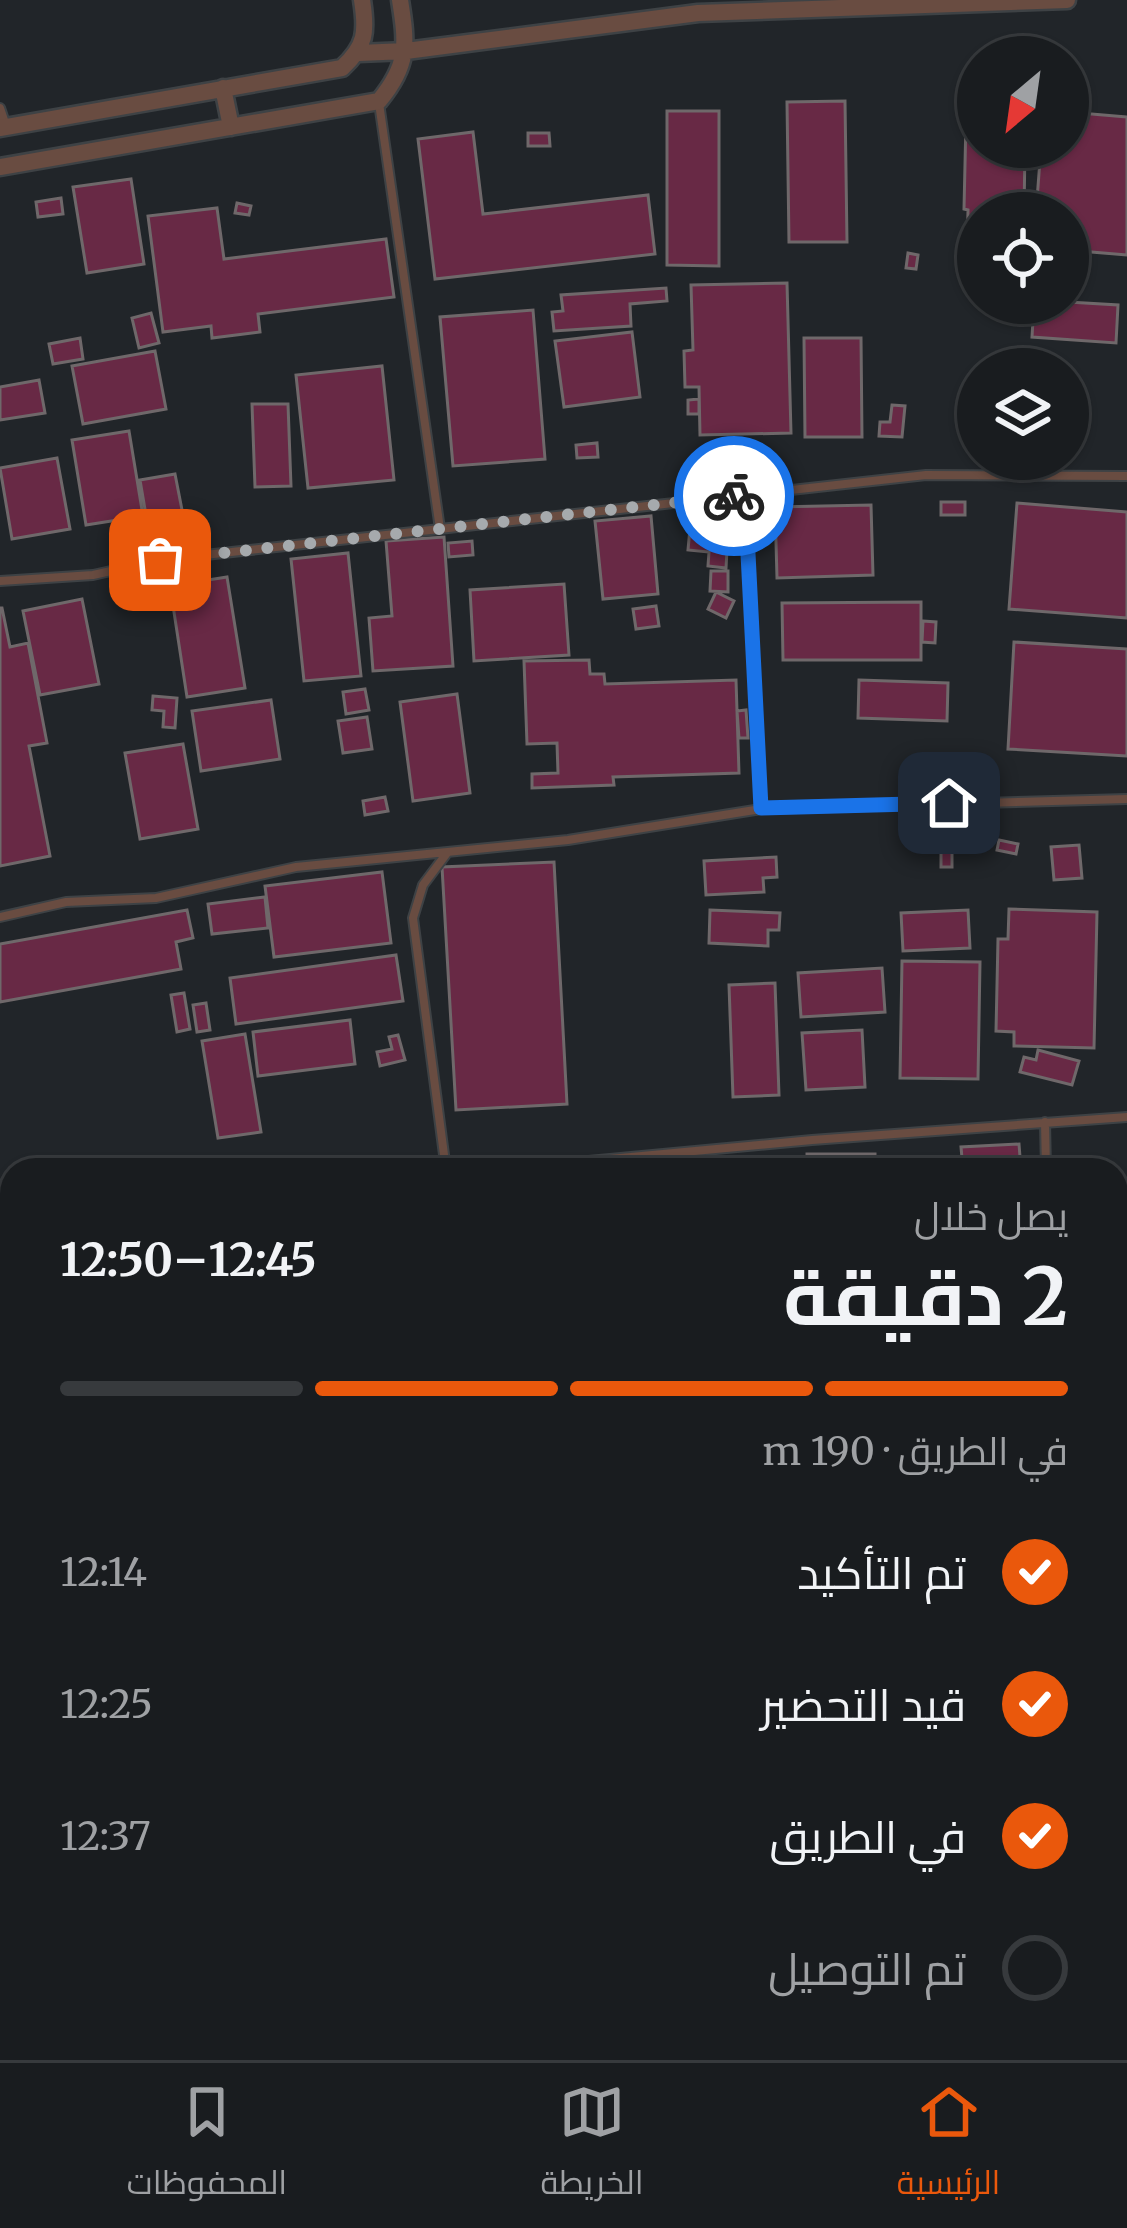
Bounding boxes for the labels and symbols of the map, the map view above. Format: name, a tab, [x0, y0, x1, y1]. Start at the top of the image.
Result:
north arrow	[957, 36, 1089, 168]
courier	[674, 436, 794, 556]
pin	[109, 509, 211, 611]
pin	[898, 752, 1000, 854]

